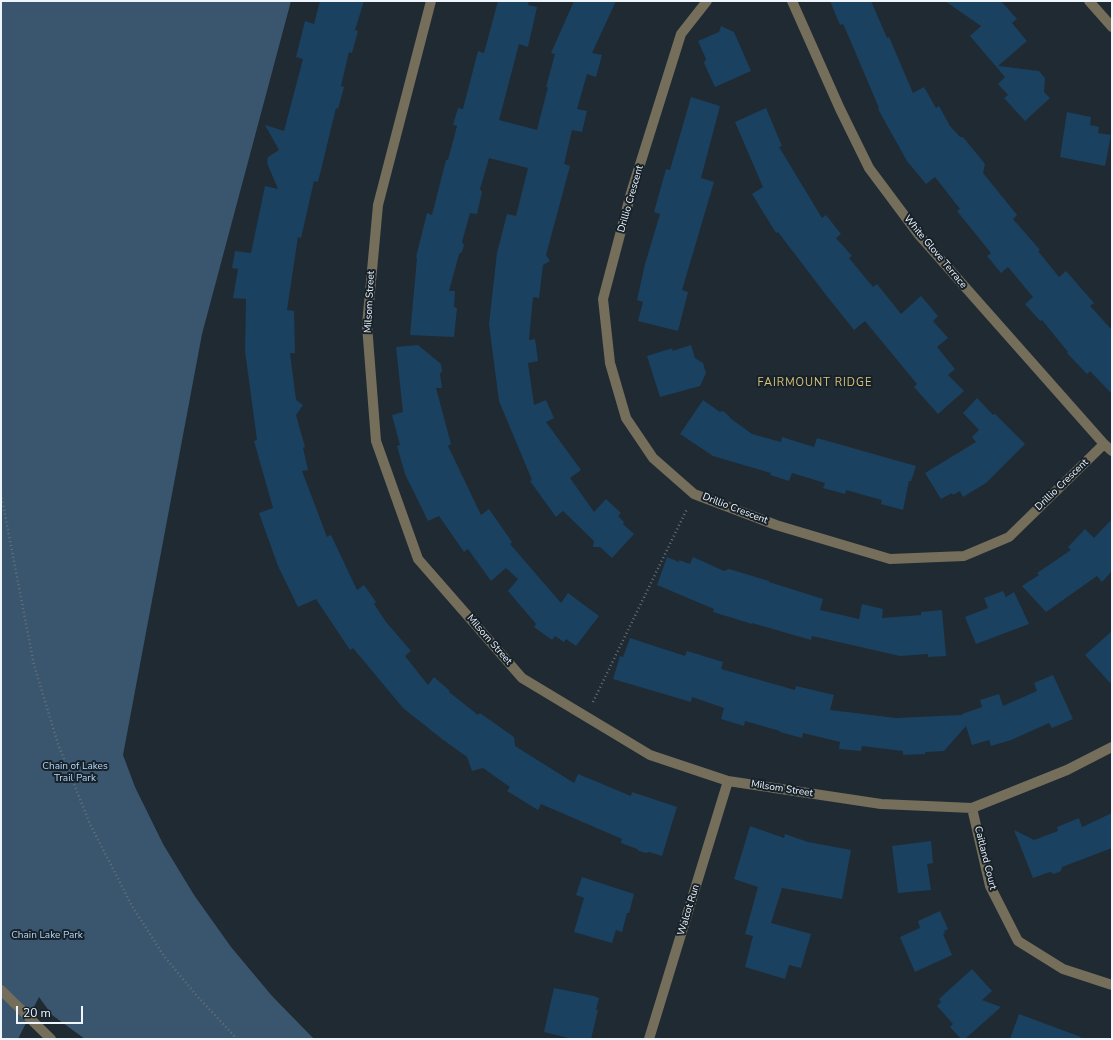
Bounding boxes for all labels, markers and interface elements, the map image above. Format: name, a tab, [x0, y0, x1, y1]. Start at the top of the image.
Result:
street label: Drillio Crescent	[616, 164, 646, 234]
street label: White Glove Terrace	[901, 213, 969, 291]
street label: Milsom Street	[362, 270, 378, 334]
district label: FAIRMOUNT RIDGE	[758, 376, 872, 390]
street label: Drillio Crescent	[1033, 457, 1091, 513]
street label: Drillio Crescent	[701, 491, 769, 527]
street label: Milsom Street	[464, 612, 514, 668]
park label: Chain of Lakes Trail Park	[42, 761, 108, 784]
street label: Milsom Street	[750, 778, 814, 800]
street label: Caitland Court	[971, 825, 999, 891]
street label: Walcot Run	[676, 883, 702, 937]
park label: Chain Lake Park	[11, 930, 83, 942]
scale bar	[18, 998, 85, 1024]
text: 20 m	[23, 1005, 51, 1021]

